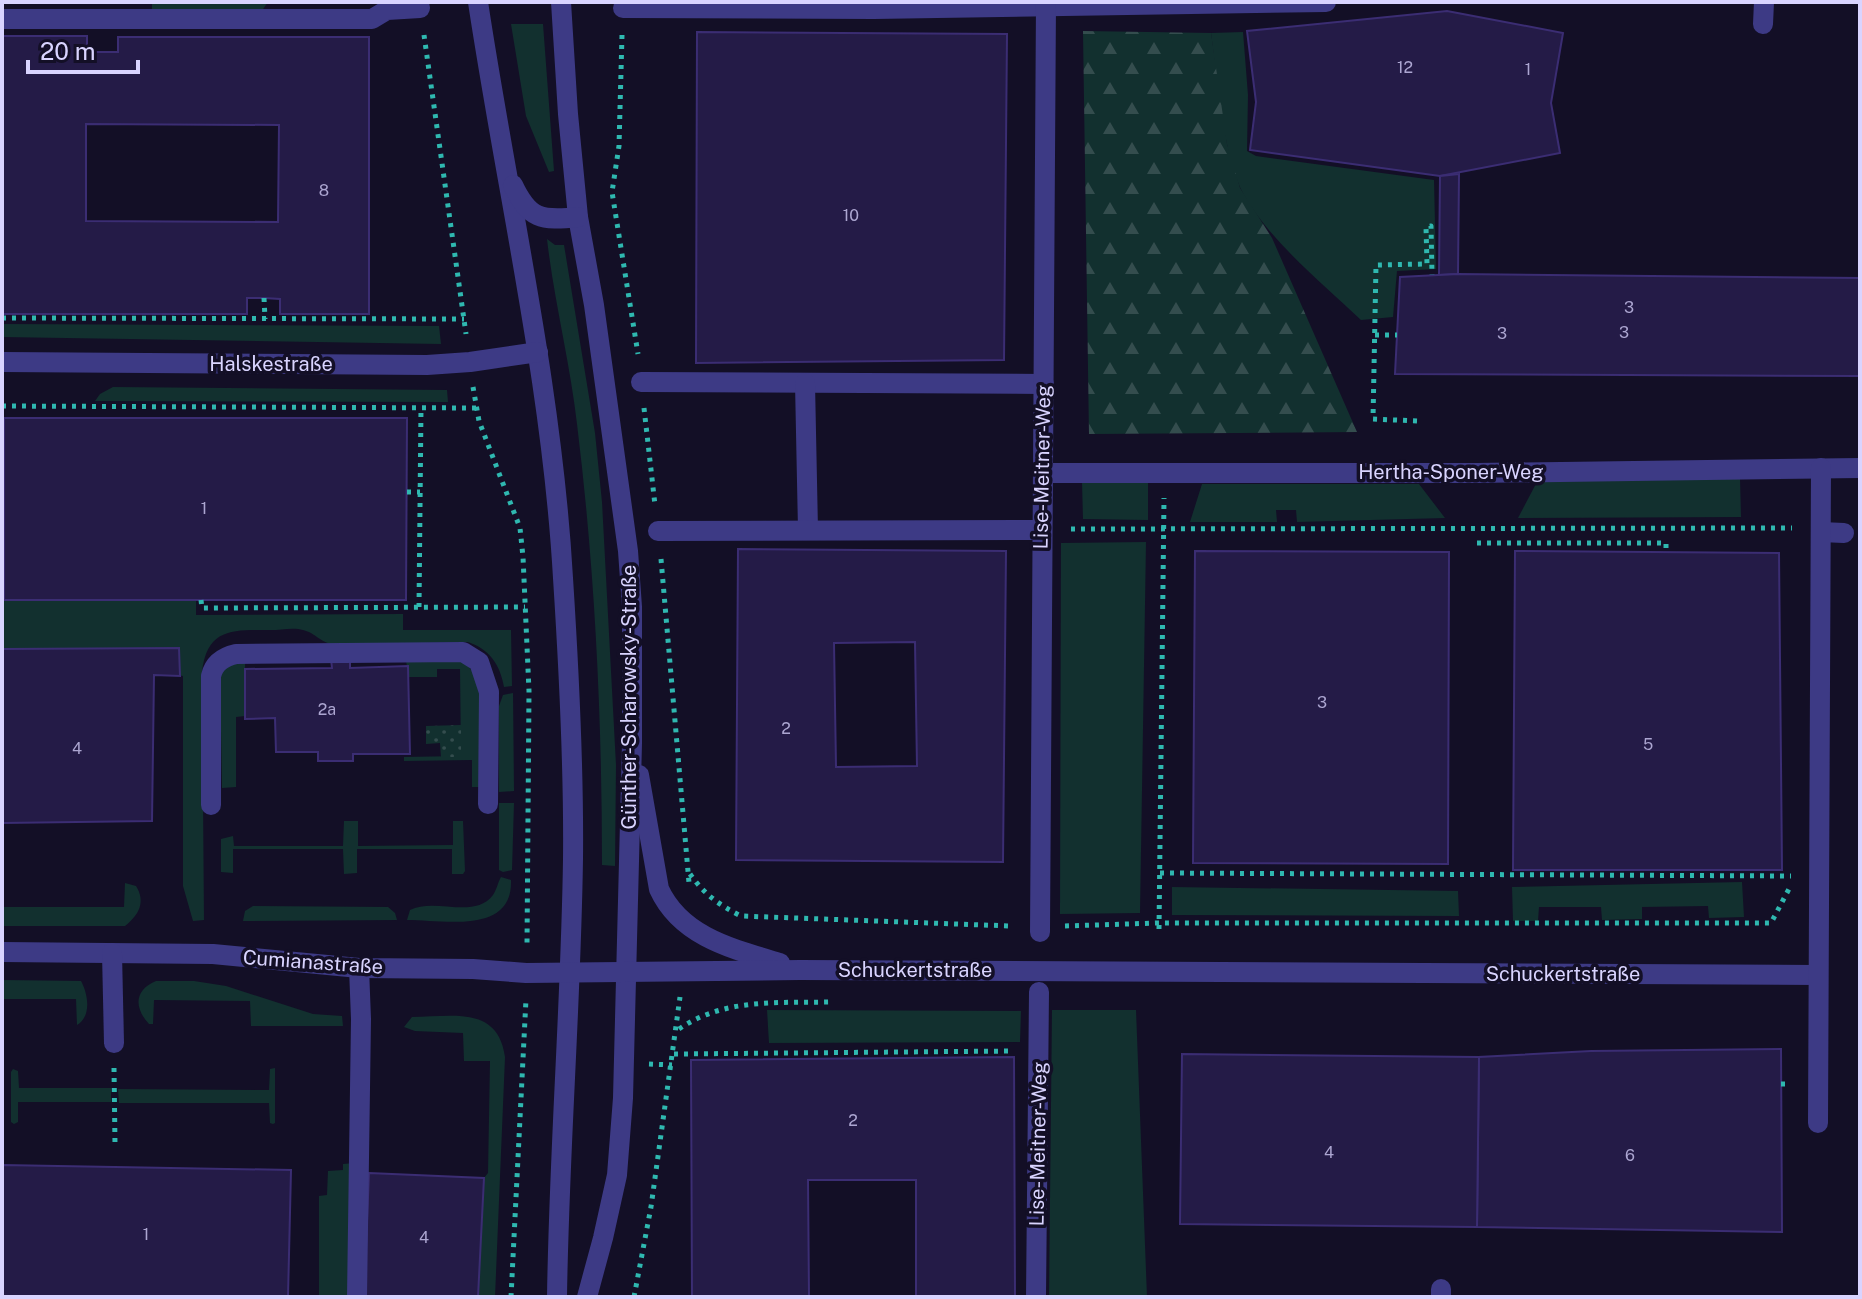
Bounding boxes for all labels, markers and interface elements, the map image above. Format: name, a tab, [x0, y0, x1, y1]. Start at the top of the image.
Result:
scale bar	[28, 24, 138, 74]
text: 20 m	[40, 37, 96, 65]
house number: 12	[1397, 58, 1413, 77]
house number: 1	[1525, 60, 1531, 79]
house number: 8	[319, 181, 329, 200]
house number: 10	[843, 206, 859, 225]
house number: 3	[1624, 298, 1634, 317]
house number: 3	[1619, 323, 1629, 342]
house number: 3	[1497, 324, 1507, 343]
street label: Halskestraße	[209, 352, 333, 376]
street label: Lise-Meitner-Weg	[1029, 384, 1055, 550]
street label: Hertha-Sponer-Weg	[1358, 460, 1544, 484]
house number: 1	[201, 499, 207, 518]
street label: Günther-Scharowsky-Straße	[617, 565, 641, 829]
house number: 3	[1317, 693, 1327, 712]
house number: 2a	[318, 700, 336, 719]
house number: 2	[781, 719, 791, 738]
house number: 5	[1643, 735, 1653, 754]
house number: 4	[72, 739, 82, 758]
street label: Cumianastraße	[242, 945, 384, 979]
street label: Schuckertstraße	[838, 958, 992, 982]
street label: Schuckertstraße	[1486, 962, 1640, 986]
street label: Lise-Meitner-Weg	[1025, 1061, 1051, 1227]
house number: 2	[848, 1111, 858, 1130]
house number: 4	[1324, 1143, 1334, 1162]
house number: 6	[1625, 1146, 1635, 1165]
house number: 1	[143, 1225, 149, 1244]
house number: 4	[419, 1228, 429, 1247]

